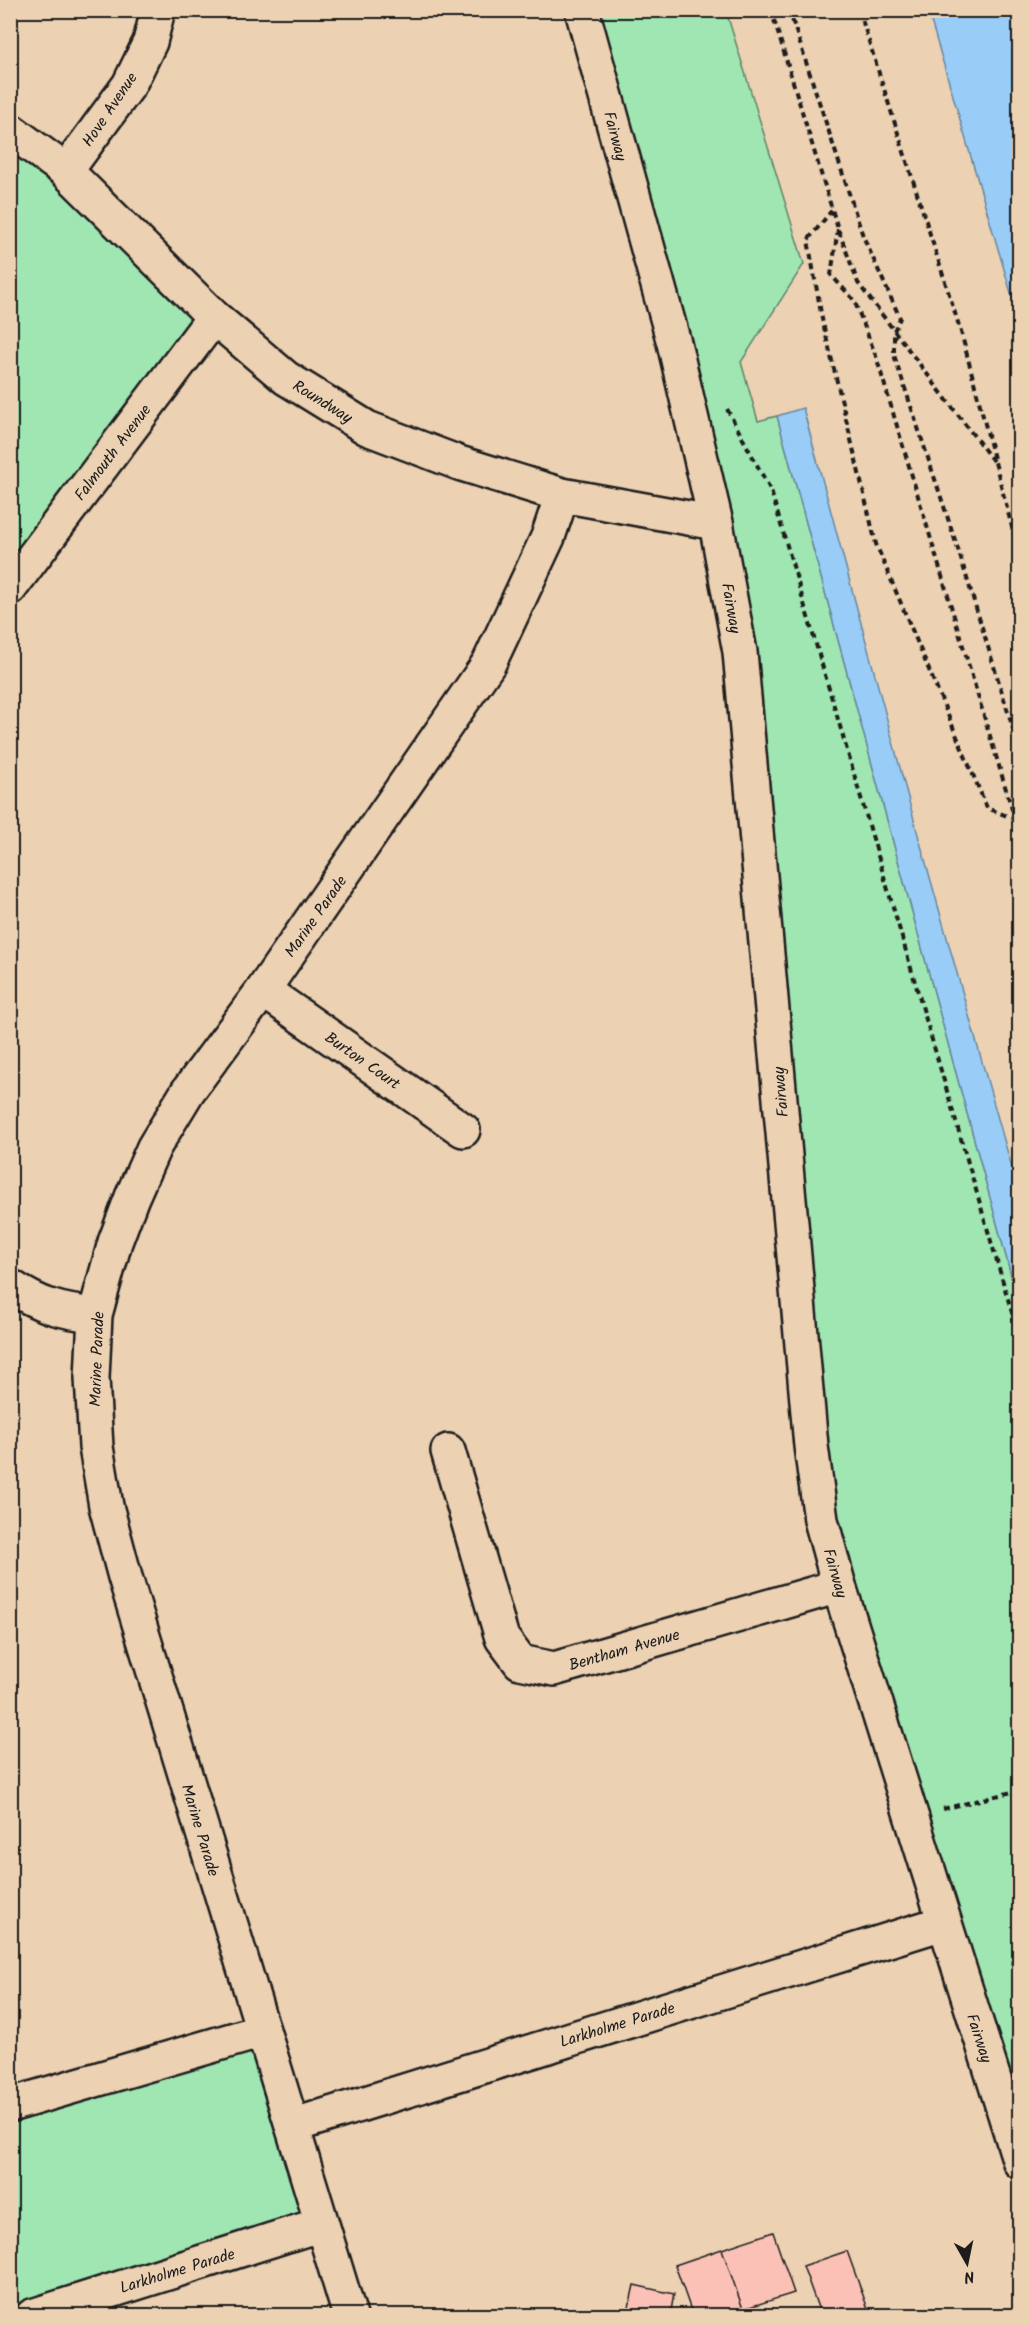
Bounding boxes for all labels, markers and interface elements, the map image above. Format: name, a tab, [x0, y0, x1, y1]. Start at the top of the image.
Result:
street label: Hove Avenue	[76, 67, 144, 152]
street label: Fairway	[596, 109, 633, 165]
street label: Roundway	[287, 374, 357, 431]
street label: Falmouth Avenue	[68, 399, 158, 507]
street label: Fairway	[714, 581, 747, 636]
street label: Marine Parade	[279, 871, 354, 963]
street label: Burton Court	[319, 1026, 406, 1097]
street label: Fairway	[767, 1065, 796, 1118]
street label: Marine Parade	[83, 1311, 112, 1407]
street label: Fairway	[816, 1546, 854, 1602]
street label: Bentham Avenue	[566, 1623, 683, 1678]
street label: Marine Parade	[174, 1781, 225, 1880]
street label: Larkholme Parade	[557, 1996, 678, 2055]
street label: Fairway	[959, 2010, 998, 2067]
north arrow	[937, 2233, 997, 2293]
street label: Larkholme Parade	[117, 2242, 238, 2301]
text: N	[962, 2263, 976, 2289]

